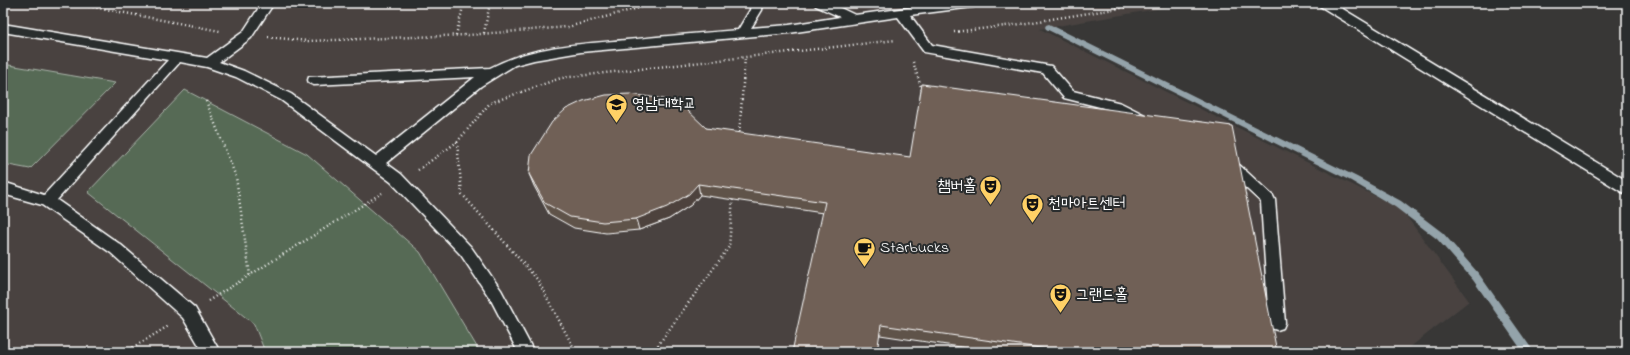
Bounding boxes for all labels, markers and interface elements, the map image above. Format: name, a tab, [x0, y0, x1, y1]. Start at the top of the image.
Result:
school or university icon: 영남대학교	[603, 91, 629, 124]
place label: 영남대학교	[632, 92, 696, 116]
theatre icon: 챔버홀	[978, 173, 1004, 206]
place label: 챔버홀	[937, 174, 976, 198]
theatre icon: 천마아트센터	[1019, 191, 1045, 224]
place label: 천마아트센터	[1048, 192, 1125, 216]
cafe icon: Starbucks	[851, 235, 877, 268]
place label: Starbucks	[880, 236, 949, 260]
theatre icon: 그랜드홀	[1047, 282, 1073, 315]
place label: 그랜드홀	[1076, 283, 1128, 307]

